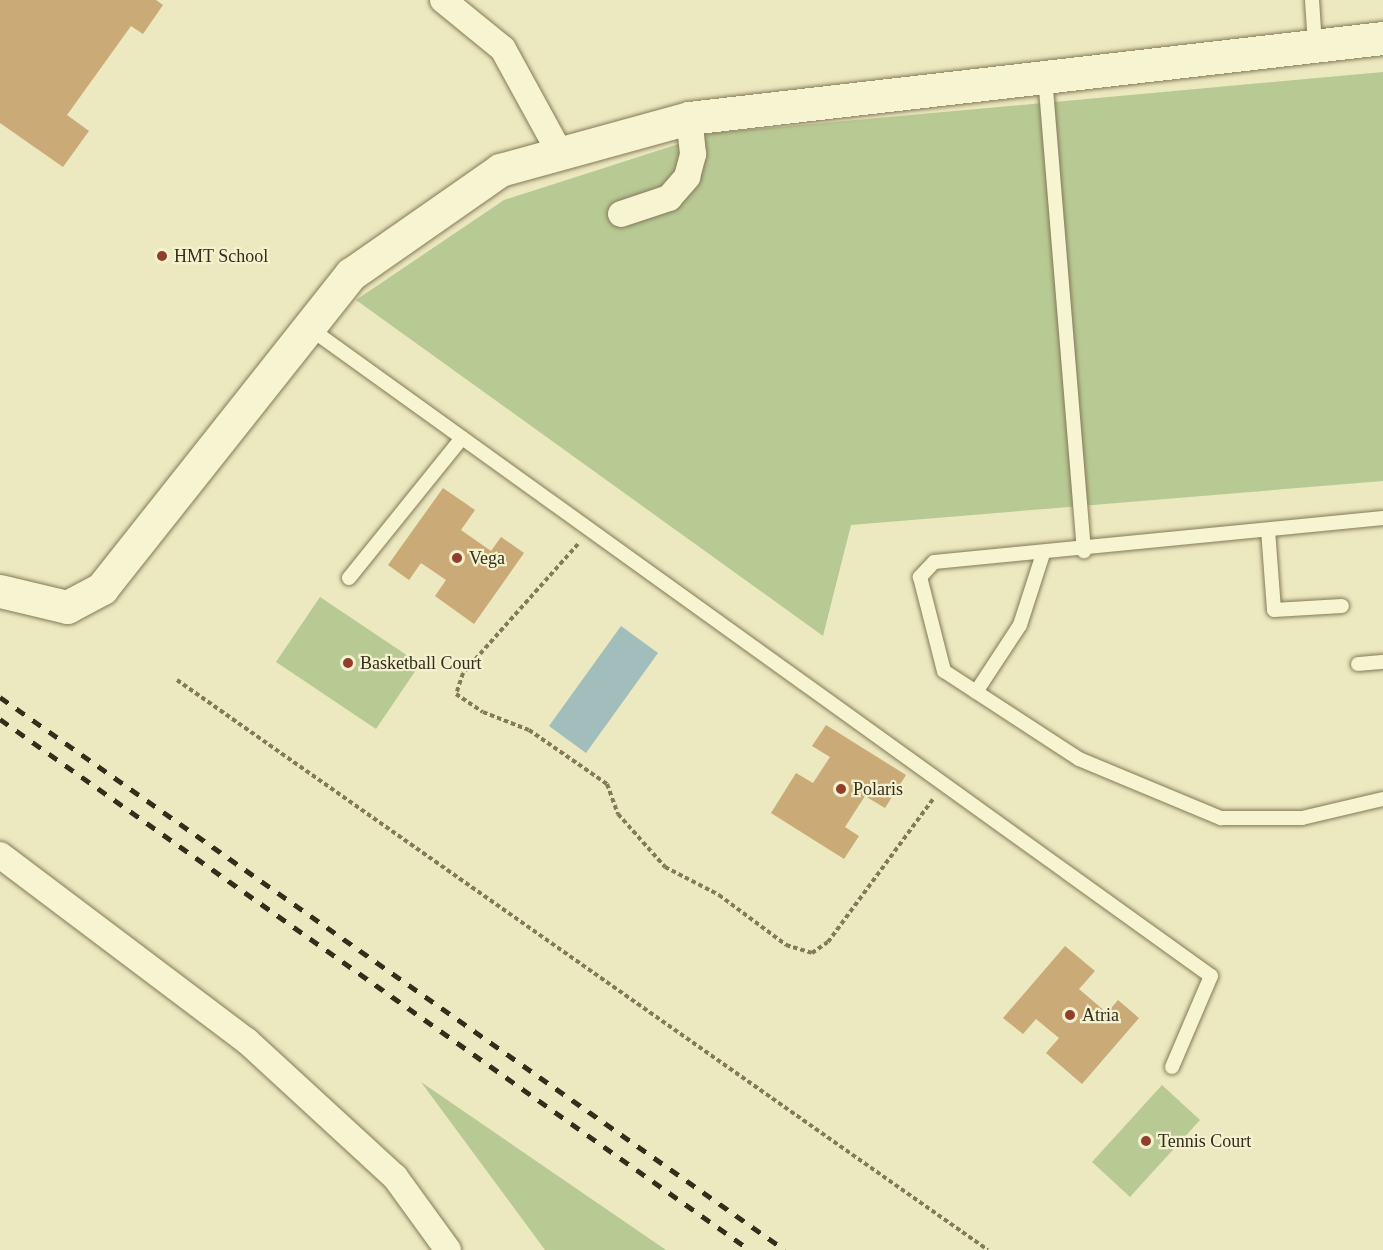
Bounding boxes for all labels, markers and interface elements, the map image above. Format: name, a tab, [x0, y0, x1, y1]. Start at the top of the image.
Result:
place label: HMT School	[174, 245, 268, 267]
marker: HMT School	[155, 249, 169, 263]
place label: Vega	[469, 547, 505, 569]
marker: Vega	[450, 551, 464, 565]
place label: Basketball Court	[360, 652, 481, 674]
marker: Basketball Court	[341, 656, 355, 670]
place label: Polaris	[853, 778, 903, 800]
marker: Polaris	[834, 782, 848, 796]
place label: Atria	[1082, 1004, 1119, 1026]
marker: Atria	[1063, 1008, 1077, 1022]
place label: Tennis Court	[1158, 1130, 1251, 1152]
marker: Tennis Court	[1139, 1134, 1153, 1148]

